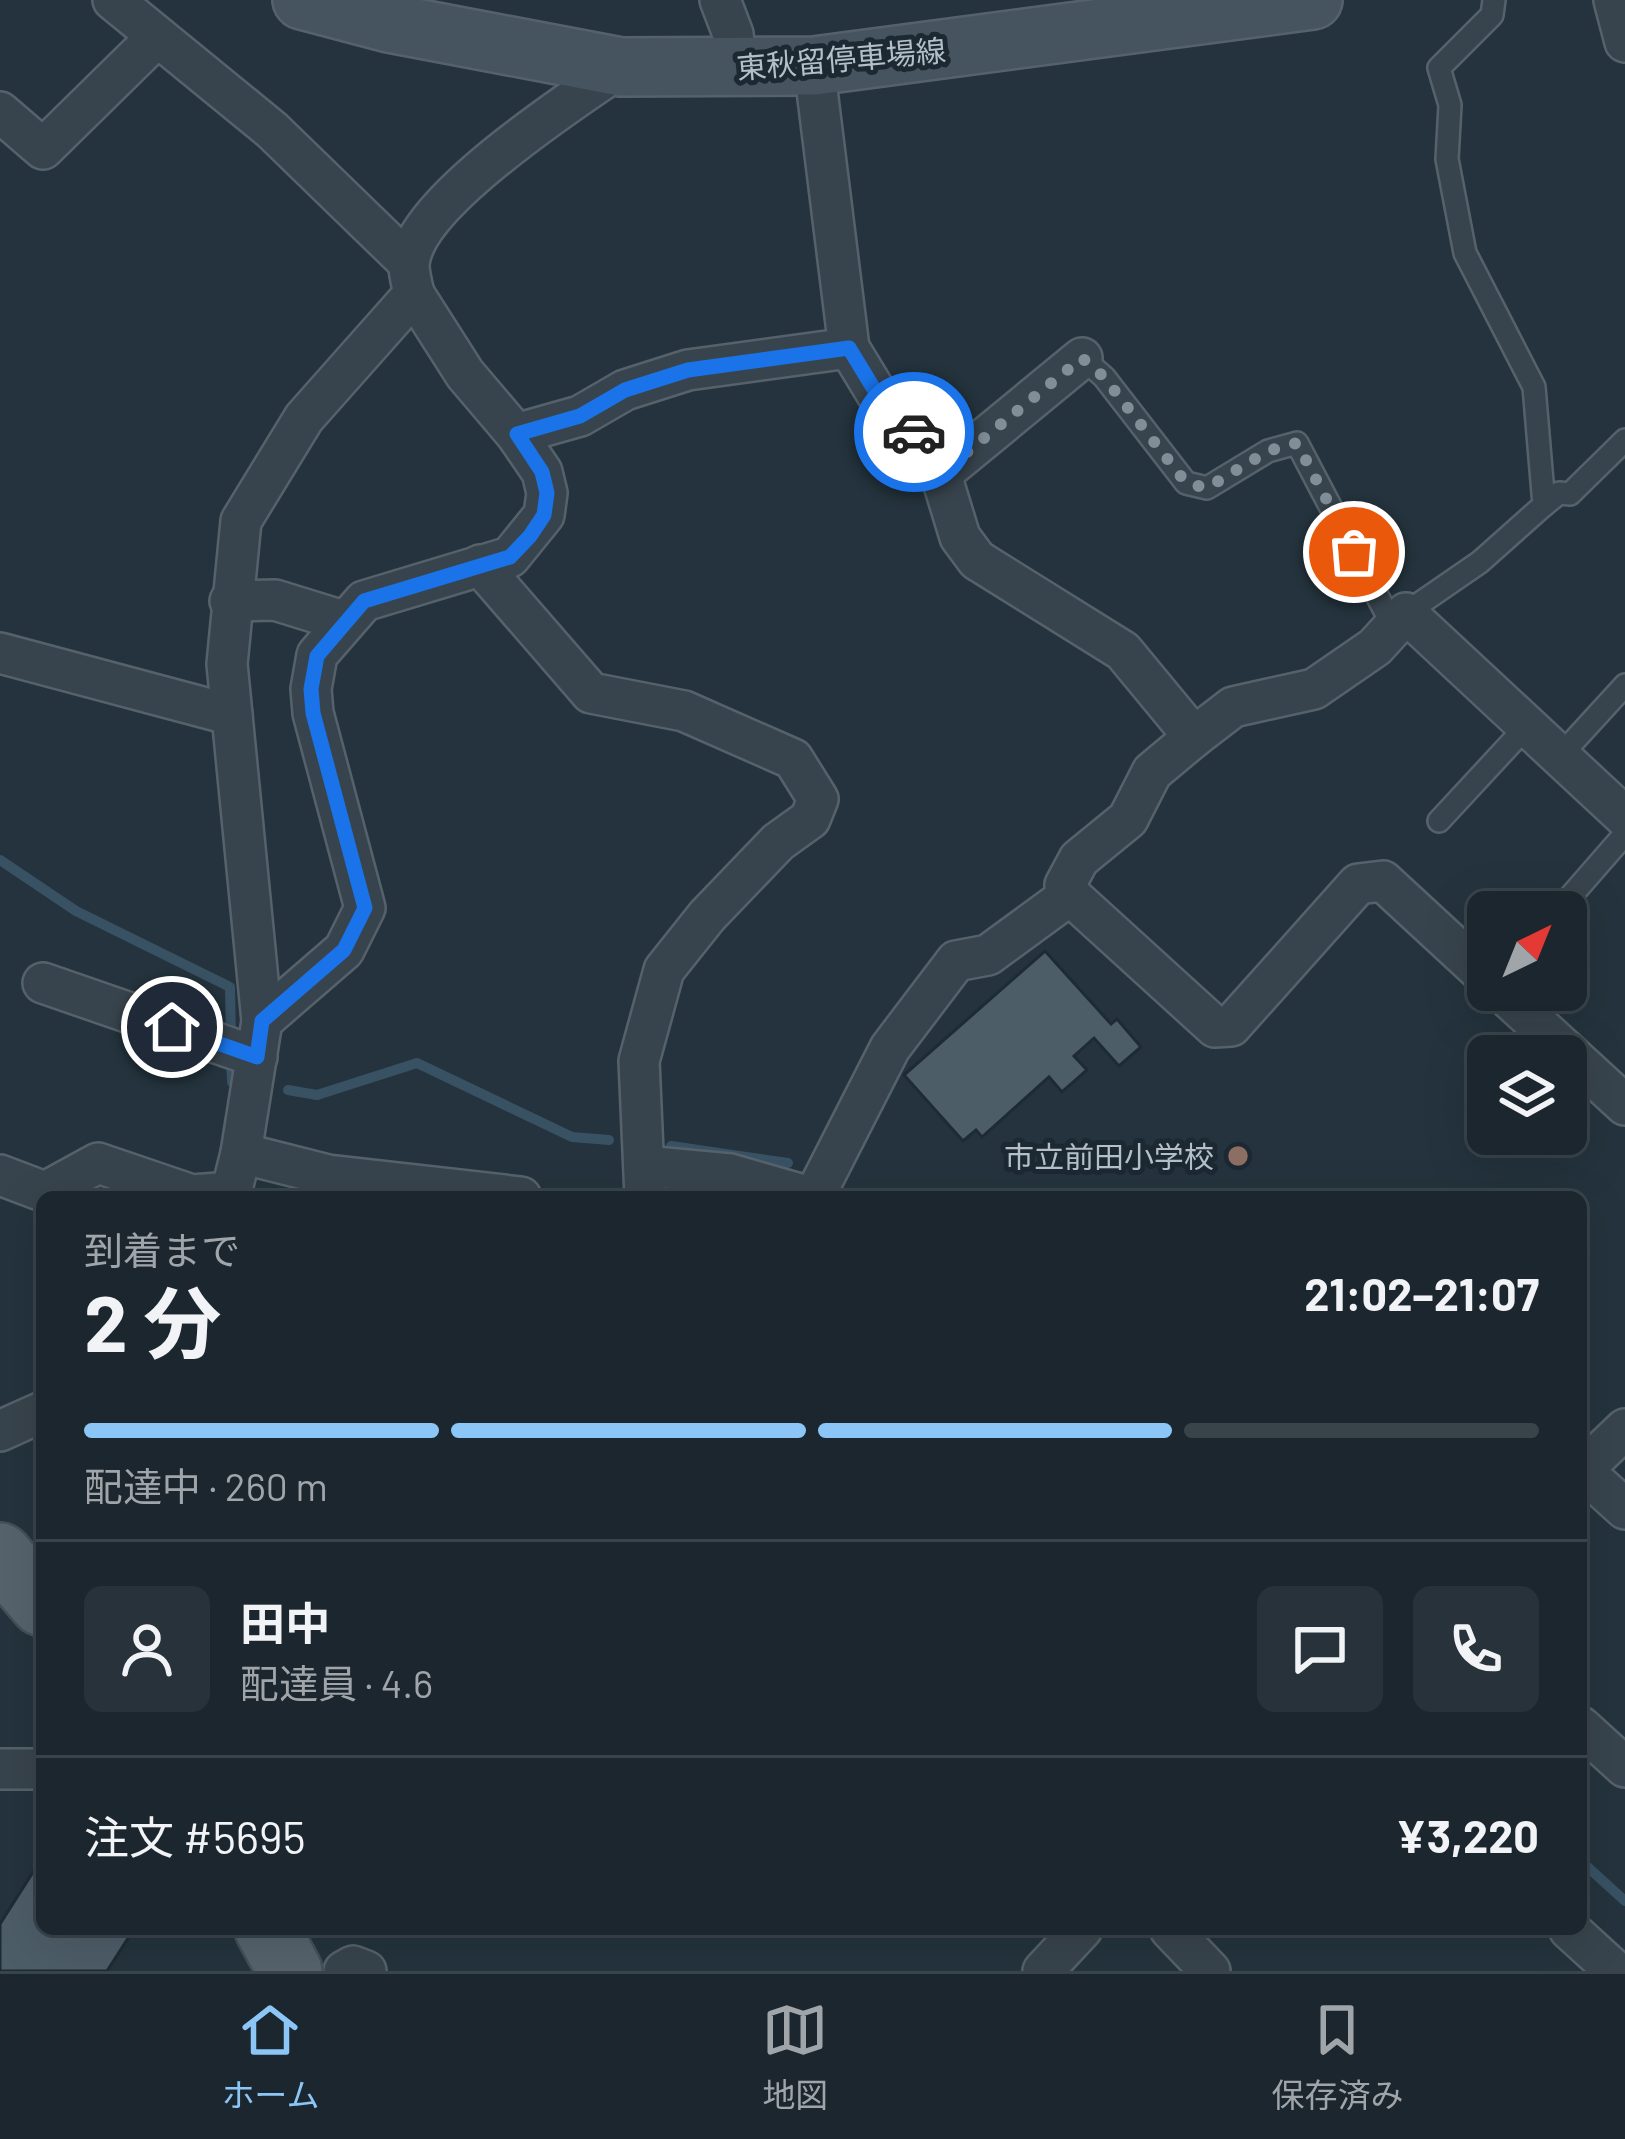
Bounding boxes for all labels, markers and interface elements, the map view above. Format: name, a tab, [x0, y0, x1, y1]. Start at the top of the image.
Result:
street label: 東秋留停車場線	[735, 31, 947, 85]
courier	[854, 372, 974, 492]
icon: car	[881, 399, 947, 465]
pin	[1303, 501, 1405, 603]
icon: bag	[1321, 519, 1387, 585]
north arrow	[1467, 891, 1587, 1011]
map controls	[1467, 891, 1587, 1155]
pin	[121, 976, 223, 1078]
icon: home	[139, 994, 205, 1060]
button: layers	[1467, 1035, 1587, 1155]
place label: 市立前田小学校	[1004, 1138, 1214, 1174]
marker: 市立前田小学校	[1225, 1143, 1251, 1169]
text: 到着まで	[84, 1226, 240, 1273]
text: 21:02–21:07	[1304, 1266, 1539, 1320]
text: 2 分	[84, 1274, 221, 1368]
text: 配達中 · 260 m	[84, 1462, 328, 1509]
button: person	[84, 1586, 210, 1712]
button: chat	[1257, 1586, 1383, 1712]
button: phone	[1413, 1586, 1539, 1712]
text: 田中	[240, 1595, 330, 1649]
text: 配達員 · 4.6	[240, 1659, 433, 1706]
text: ¥3,220	[1396, 1808, 1539, 1862]
text: 注文 #5695	[84, 1809, 306, 1863]
tab: ホーム	[221, 1997, 320, 2117]
tab: 地図	[762, 1997, 828, 2117]
tab: 保存済み	[1271, 1997, 1403, 2117]

